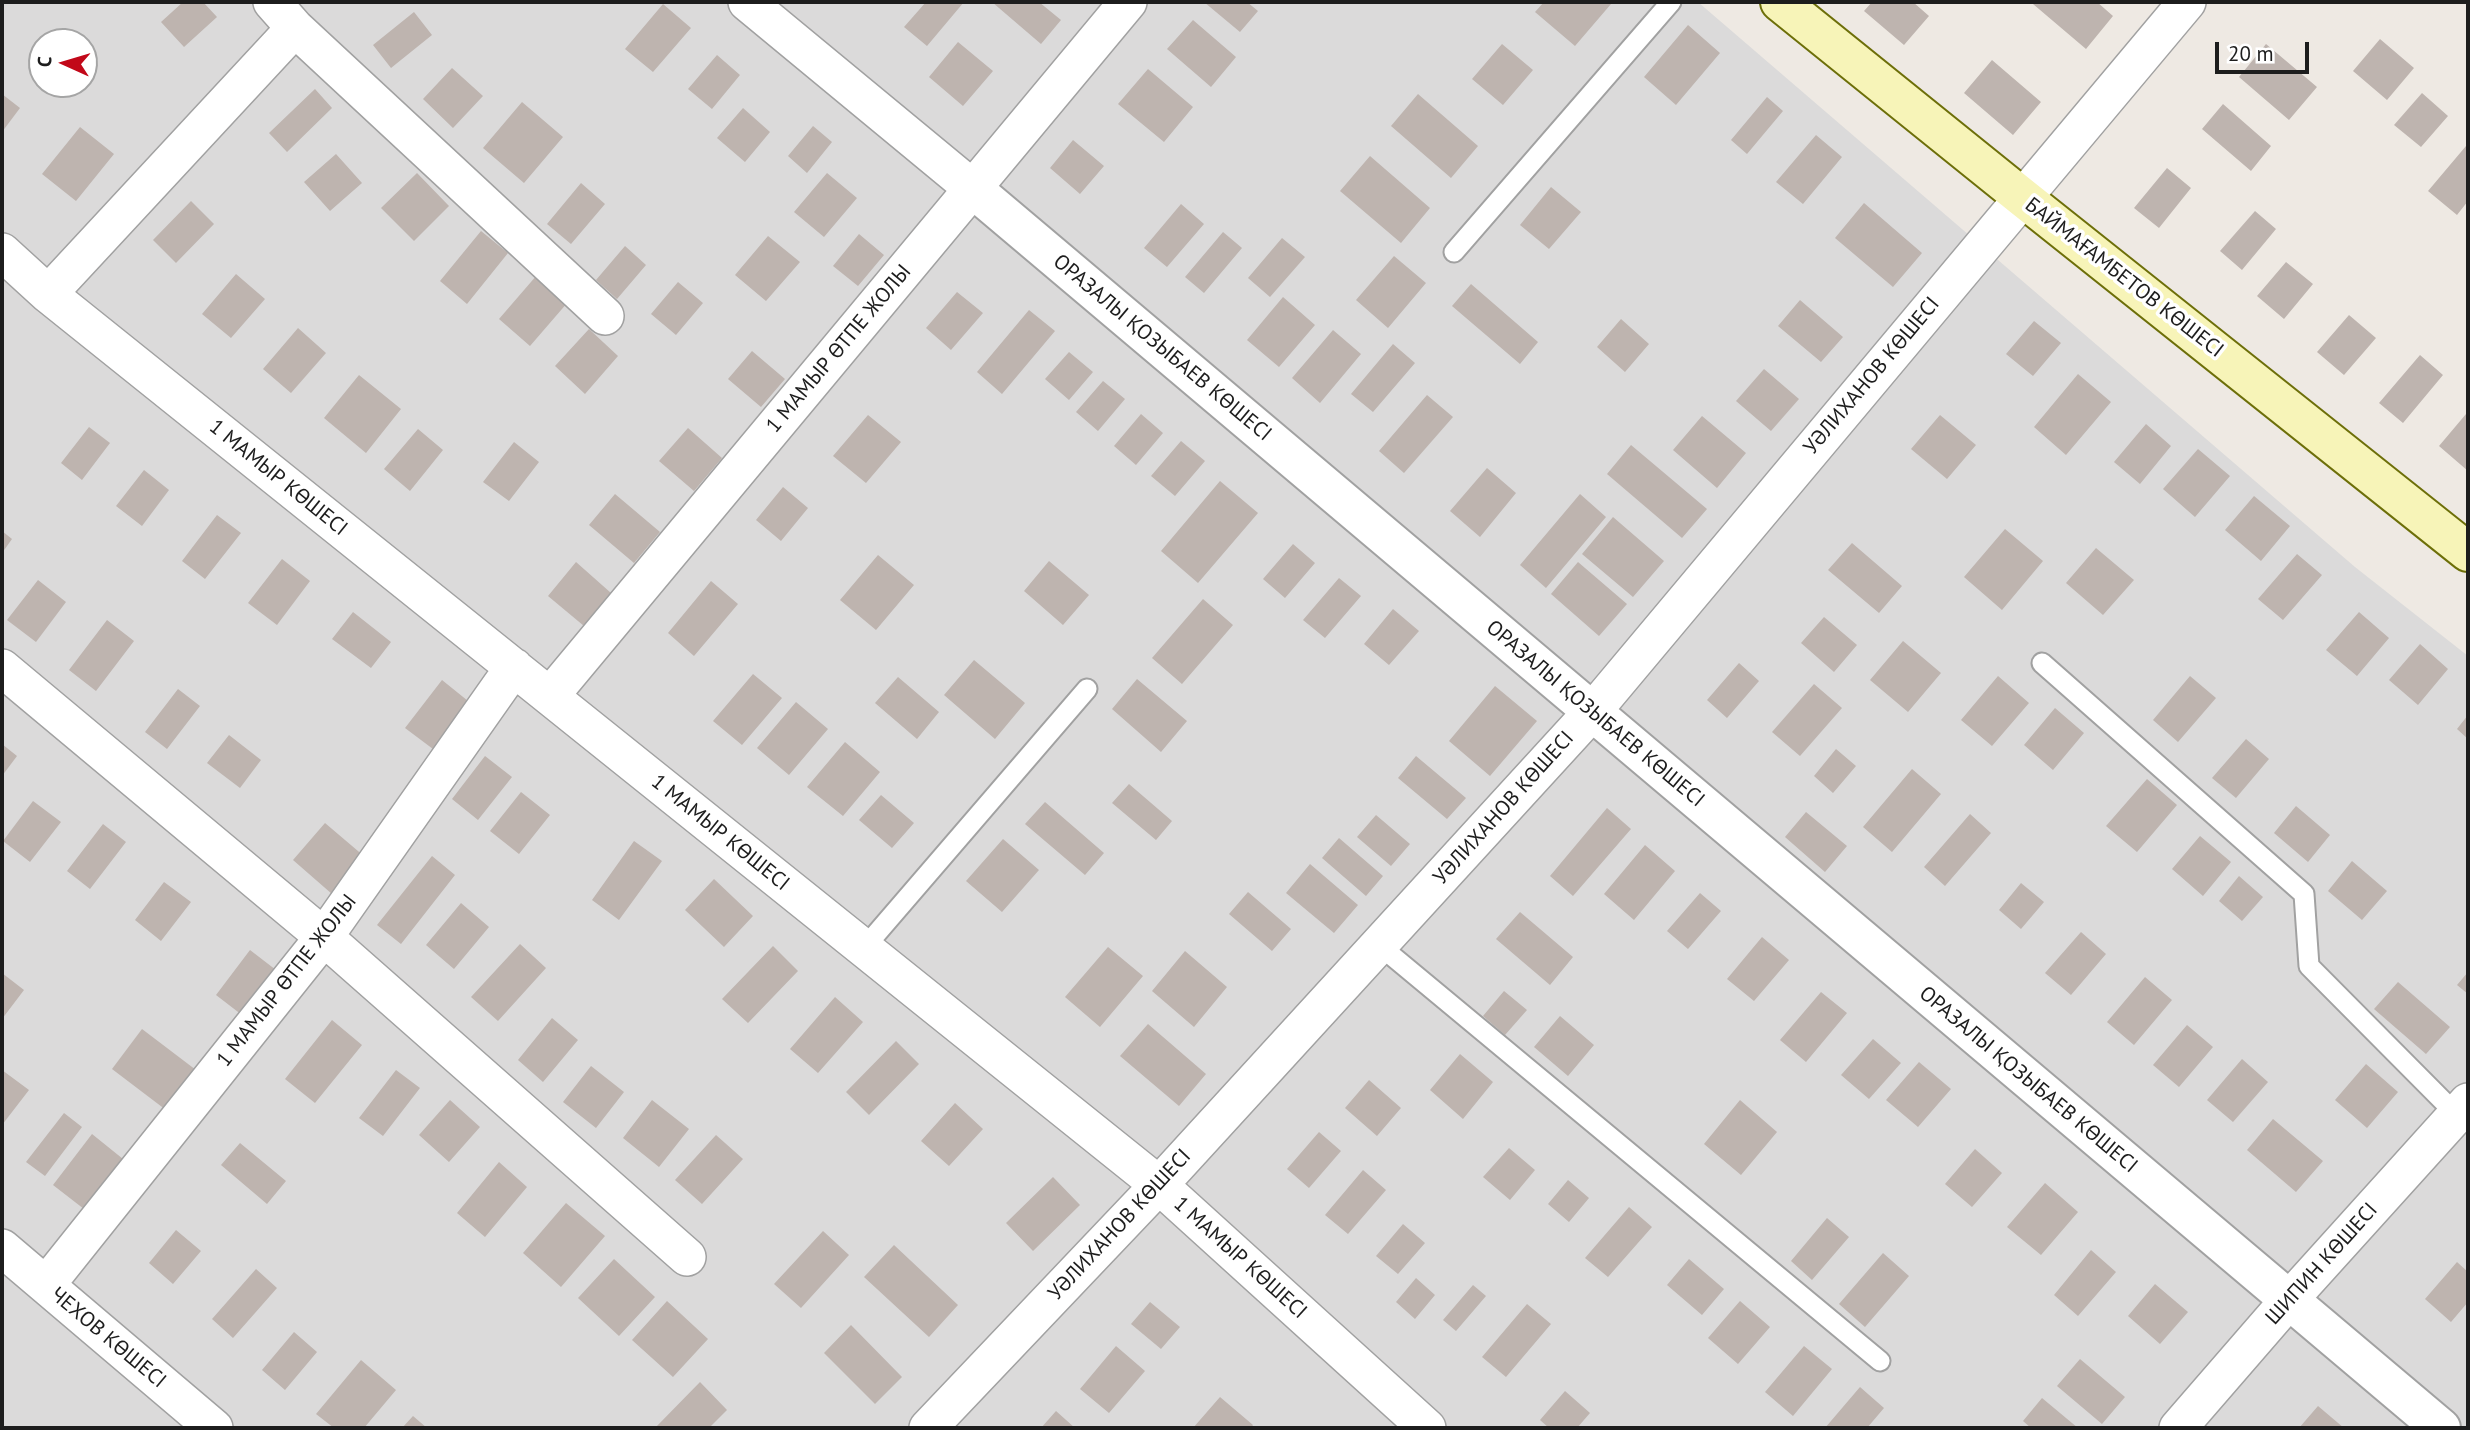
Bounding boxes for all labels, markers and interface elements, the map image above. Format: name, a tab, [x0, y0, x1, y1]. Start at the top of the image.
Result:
north arrow	[28, 28, 98, 98]
scale bar	[2218, 28, 2312, 72]
text: 20 m	[2228, 40, 2274, 67]
text: С	[32, 56, 56, 68]
street label: БАЙМАҒАМБЕТОВ КӨШЕСІ	[2020, 193, 2228, 363]
street label: ОРАЗАЛЫ ҚОЗЫБАЕВ КӨШЕСІ	[1048, 249, 1276, 447]
street label: 1 МАМЫР ӨТПЕ ЖОЛЫ	[761, 260, 917, 438]
street label: УӘЛИХАНОВ КӨШЕСІ	[1799, 292, 1945, 460]
street label: 1 МАМЫР КӨШЕСІ	[204, 415, 352, 541]
street label: ОРАЗАЛЫ ҚОЗЫБАЕВ КӨШЕСІ	[1481, 615, 1709, 813]
street label: УӘЛИХАНОВ КӨШЕСІ	[1429, 726, 1579, 890]
street label: 1 МАМЫР КӨШЕСІ	[646, 770, 794, 896]
street label: 1 МАМЫР ӨТПЕ ЖОЛЫ	[212, 890, 362, 1072]
street label: ОРАЗАЛЫ ҚОЗЫБАЕВ КӨШЕСІ	[1914, 981, 2142, 1179]
street label: УӘЛИХАНОВ КӨШЕСІ	[1043, 1144, 1197, 1306]
street label: 1 МАМЫР КӨШЕСІ	[1168, 1192, 1312, 1324]
street label: ШИПИН КӨШЕСІ	[2261, 1198, 2383, 1330]
street label: ЧЕХОВ КӨШЕСІ	[45, 1282, 171, 1394]

